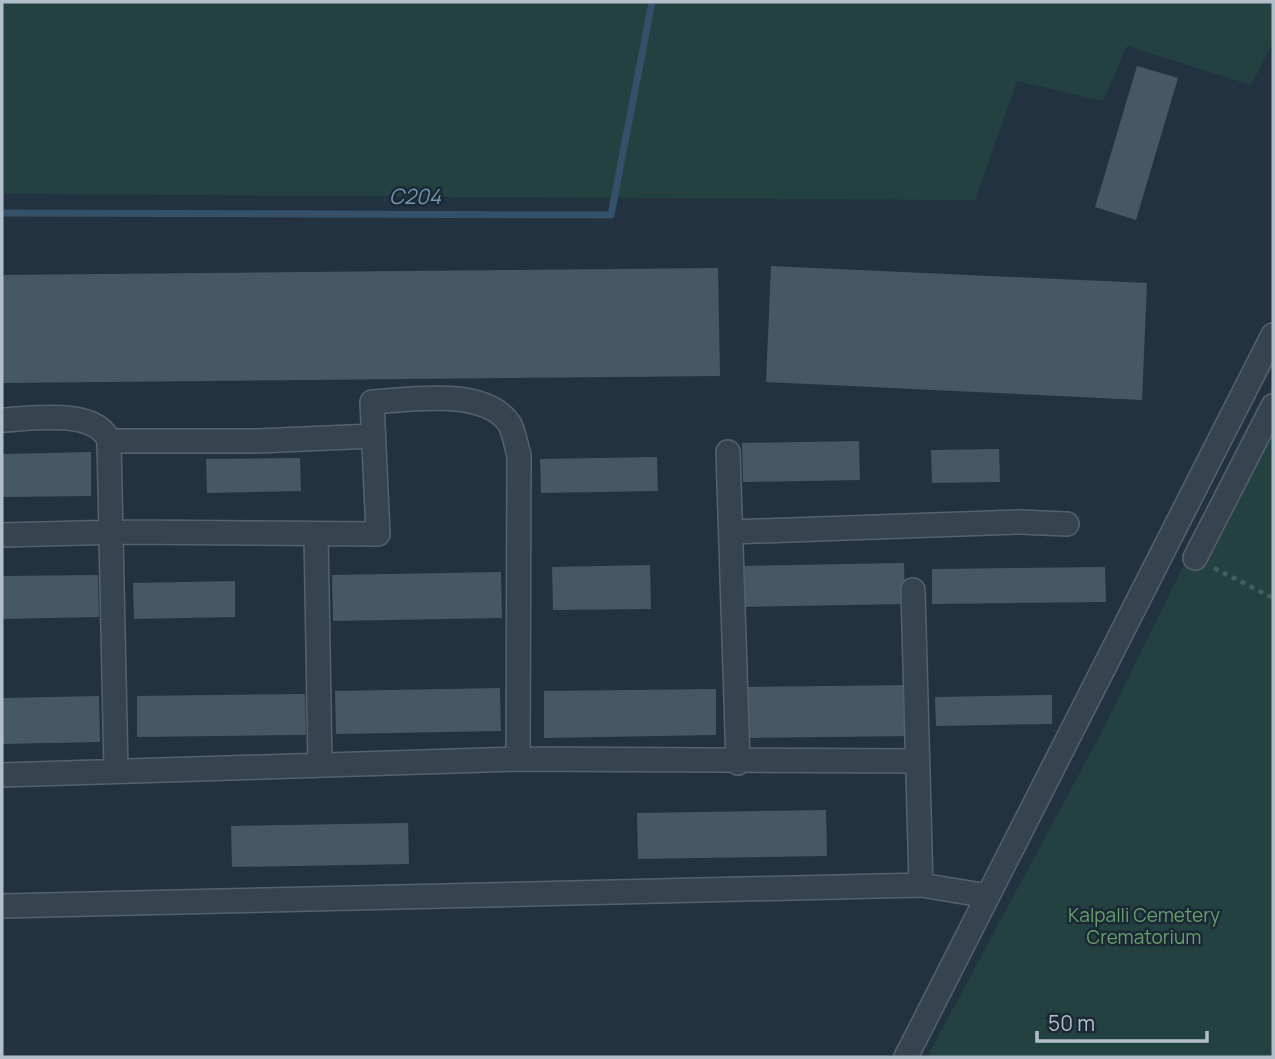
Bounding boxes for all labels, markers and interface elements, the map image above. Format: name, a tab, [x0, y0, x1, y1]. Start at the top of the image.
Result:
water label: C204	[389, 182, 442, 210]
park label: Kalpalli Cemetery Crematorium	[1068, 902, 1220, 950]
scale bar	[1037, 1000, 1207, 1044]
text: 50 m	[1048, 1009, 1095, 1037]

